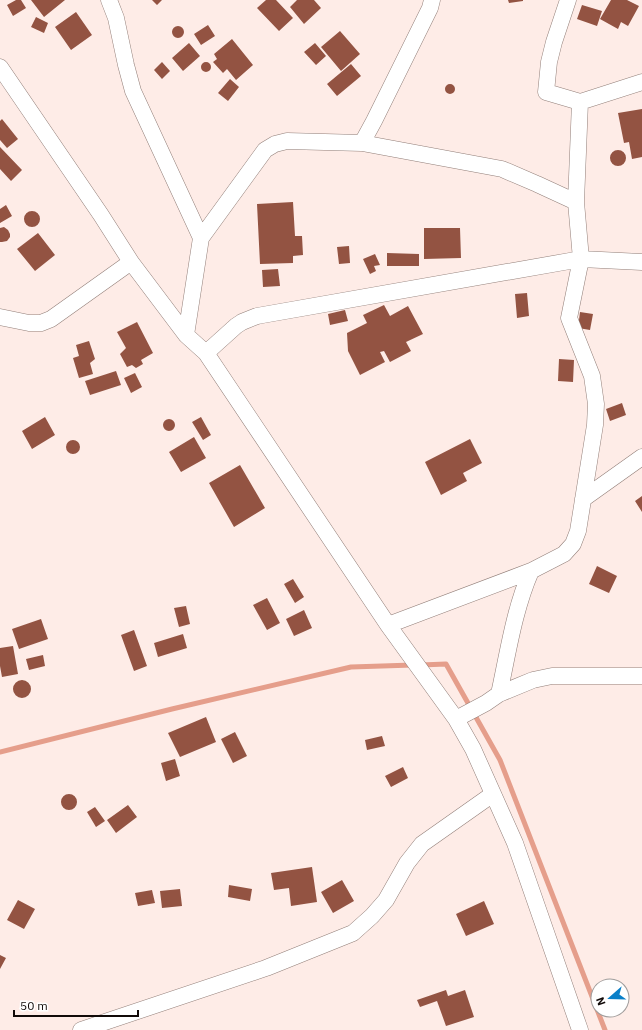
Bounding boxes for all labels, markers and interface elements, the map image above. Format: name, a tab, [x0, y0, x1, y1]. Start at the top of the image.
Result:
north arrow	[590, 978, 630, 1018]
scale bar	[14, 992, 138, 1018]
text: N	[593, 995, 609, 1008]
text: 50 m	[20, 998, 48, 1013]

